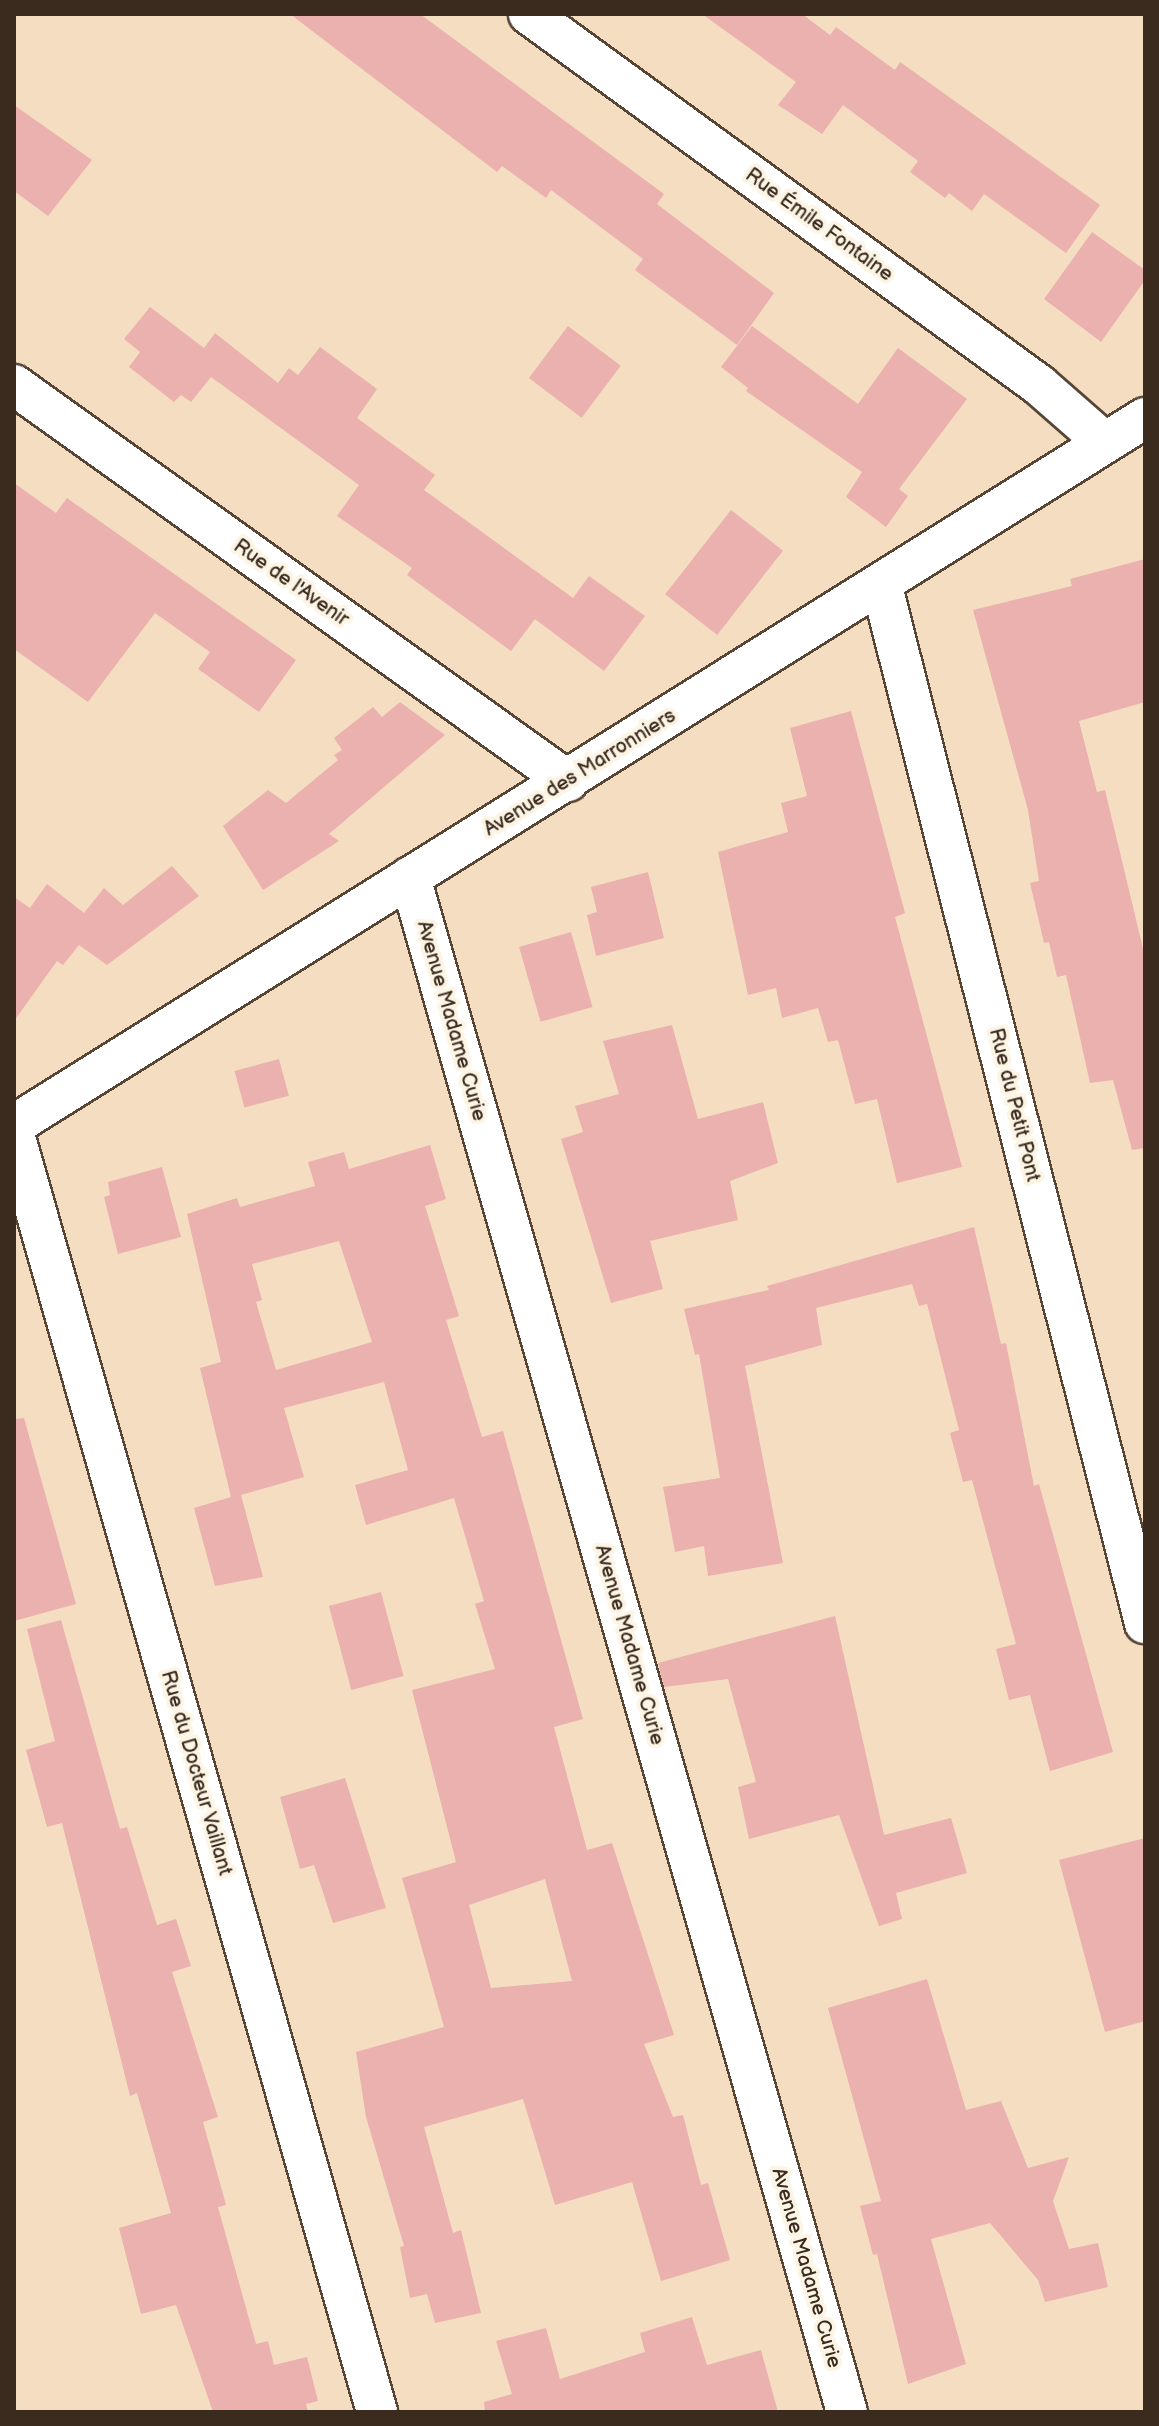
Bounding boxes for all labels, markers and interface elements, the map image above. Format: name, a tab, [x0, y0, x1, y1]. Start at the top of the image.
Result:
street label: Rue Émile Fontaine	[740, 163, 898, 287]
street label: Rue de l'Avenir	[229, 534, 353, 632]
street label: Avenue des Marronniers	[480, 704, 680, 842]
street label: Avenue Madame Curie	[411, 918, 491, 1124]
street label: Rue du Petit Pont	[983, 1026, 1045, 1184]
street label: Avenue Madame Curie	[589, 1542, 669, 1748]
street label: Rue du Docteur Vaillant	[155, 1668, 237, 1878]
street label: Avenue Madame Curie	[766, 2165, 846, 2371]

